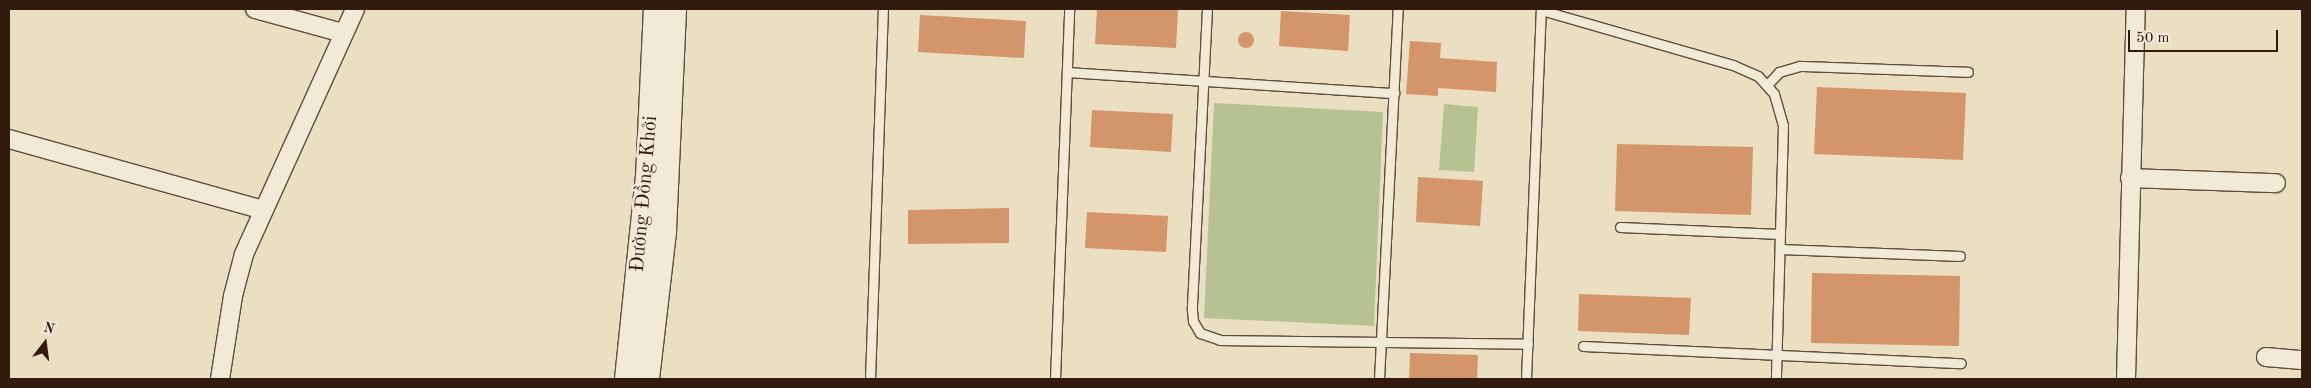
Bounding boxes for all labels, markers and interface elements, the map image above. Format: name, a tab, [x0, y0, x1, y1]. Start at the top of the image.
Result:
scale bar	[2131, 20, 2281, 52]
text: 50 m	[2136, 31, 2170, 46]
street label: Đường Đồng Khởi	[626, 115, 664, 273]
north arrow	[20, 318, 70, 368]
text: N	[42, 320, 56, 337]

